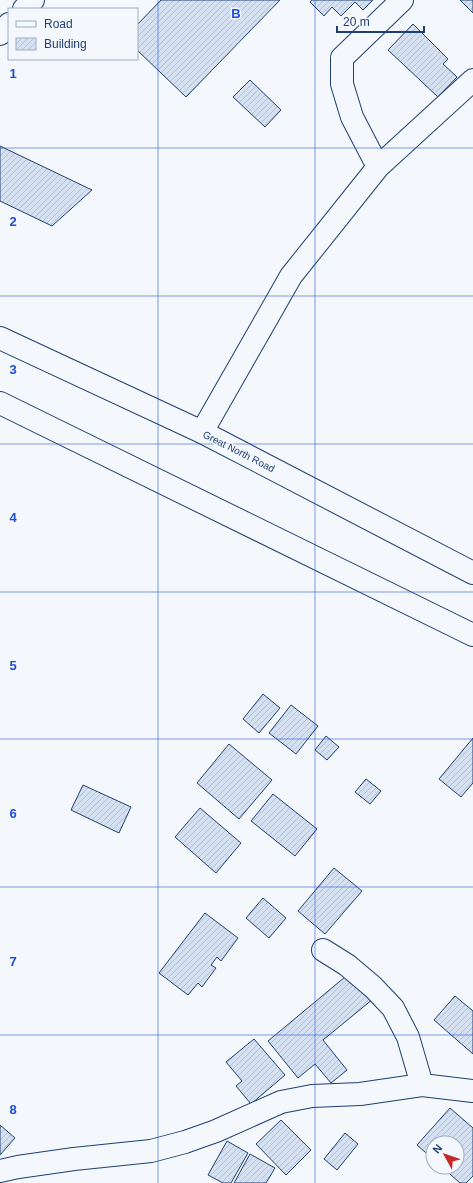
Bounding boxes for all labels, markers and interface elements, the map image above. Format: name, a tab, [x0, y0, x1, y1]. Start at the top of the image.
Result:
text: B	[231, 6, 241, 21]
legend	[8, 8, 138, 60]
scale bar	[337, 8, 424, 34]
text: 20 m	[343, 15, 370, 29]
text: Road	[44, 17, 73, 31]
text: Building	[44, 37, 87, 51]
text: 1	[9, 66, 17, 81]
text: 2	[9, 214, 17, 229]
text: 3	[9, 362, 17, 377]
street label: Great North Road	[201, 429, 276, 474]
text: 4	[9, 510, 17, 525]
text: 5	[9, 658, 17, 673]
text: 6	[9, 806, 17, 821]
text: 7	[9, 954, 17, 969]
text: 8	[9, 1102, 17, 1117]
north arrow	[425, 1135, 465, 1175]
text: N	[430, 1142, 445, 1155]

